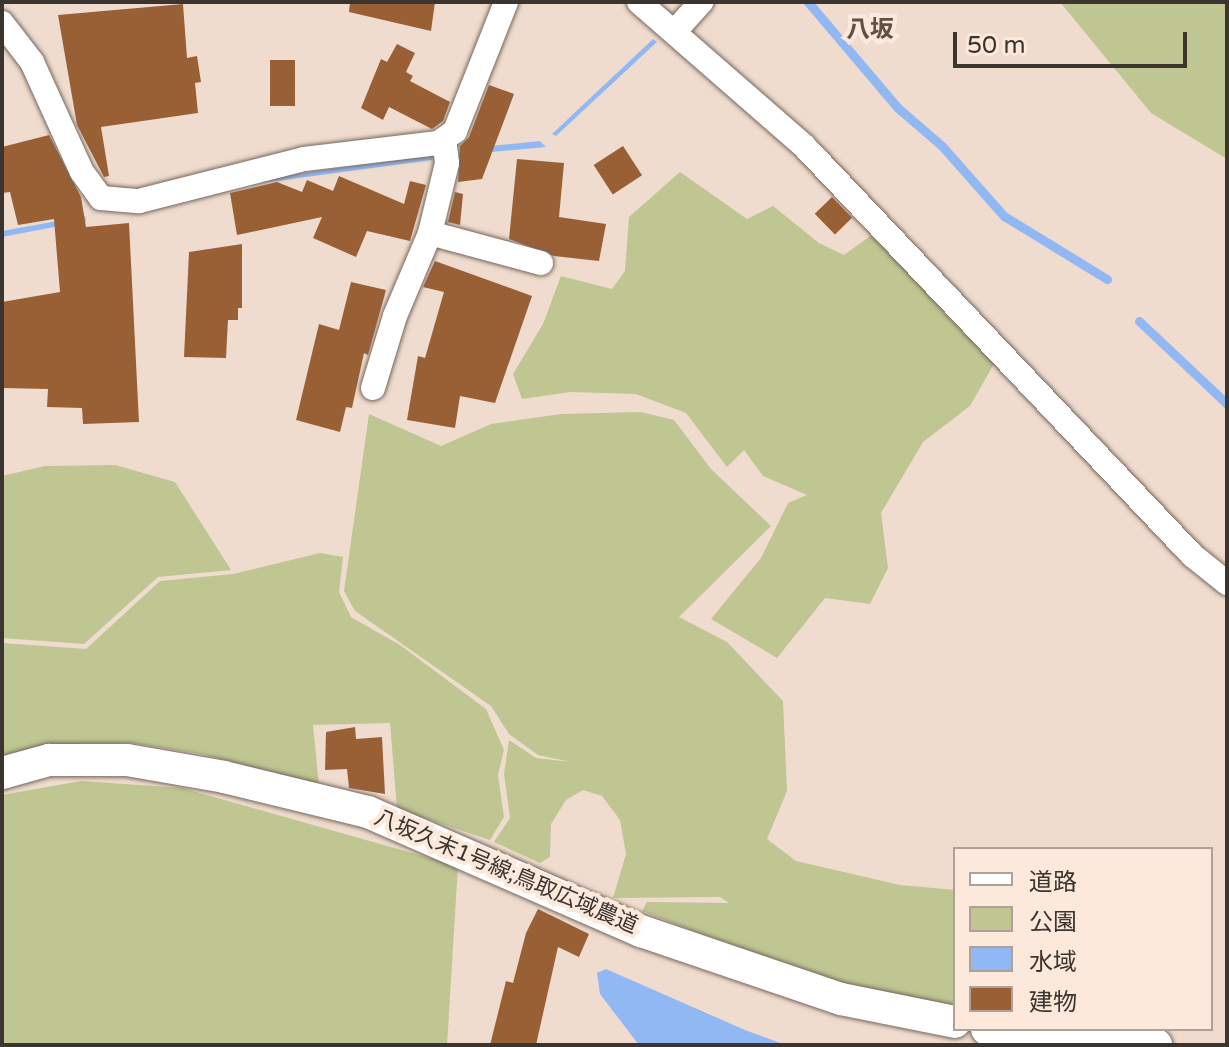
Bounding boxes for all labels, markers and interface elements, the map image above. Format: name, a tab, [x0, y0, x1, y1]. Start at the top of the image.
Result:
district label: 八坂	[846, 16, 894, 44]
scale bar	[957, 16, 1191, 66]
text: 50 m	[967, 31, 1025, 60]
street label: 八坂久末1号線;鳥取広域農道	[370, 804, 642, 940]
legend	[953, 847, 1213, 1031]
text: 道路	[1029, 868, 1077, 897]
text: 公園	[1029, 908, 1077, 937]
text: 水域	[1029, 948, 1077, 977]
text: 建物	[1029, 988, 1077, 1017]

